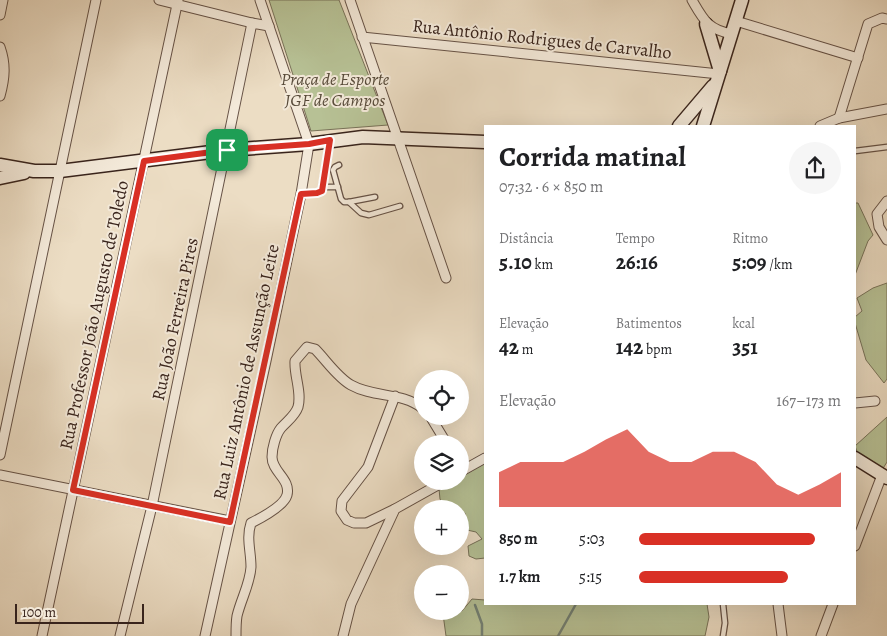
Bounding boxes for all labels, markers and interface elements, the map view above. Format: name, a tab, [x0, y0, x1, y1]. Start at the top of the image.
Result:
street label: Rua Antônio Rodrigues de Carvalho	[411, 13, 673, 65]
park label: Praça de Esporte JGF de Campos	[281, 67, 390, 112]
pin	[206, 129, 248, 171]
icon: arrive	[213, 136, 241, 164]
text: Corrida matinal	[499, 138, 686, 176]
button: share	[789, 142, 841, 194]
text: 07:32 · 6 × 850 m	[499, 176, 603, 198]
street label: Rua Professor João Augusto de Toledo	[54, 178, 134, 452]
text: Distância	[499, 229, 554, 248]
text: Tempo	[616, 229, 655, 248]
text: Ritmo	[732, 229, 768, 248]
street label: Rua João Ferreira Pires	[146, 235, 204, 403]
street label: Rua Luiz Antônio de Assunção Leite	[207, 242, 285, 502]
text: 5.10	[499, 248, 532, 276]
text: 26:16	[616, 248, 658, 276]
text: 5:09	[732, 248, 767, 276]
text: km	[532, 255, 553, 274]
text: /km	[767, 255, 793, 274]
text: Elevação	[499, 314, 549, 333]
text: Batimentos	[616, 314, 682, 333]
text: kcal	[732, 314, 755, 333]
text: 42	[499, 333, 519, 361]
text: 142	[616, 333, 643, 361]
text: 351	[732, 333, 758, 361]
text: m	[519, 340, 533, 359]
text: bpm	[643, 340, 672, 359]
map controls	[414, 370, 469, 620]
button: locate	[414, 370, 469, 425]
text: Elevação	[499, 390, 556, 412]
text: 167–173 m	[776, 390, 841, 412]
button: layers	[414, 435, 469, 490]
button: +	[414, 500, 469, 555]
text: 850 m	[499, 528, 538, 550]
text: 5:03	[579, 528, 605, 550]
button: −	[414, 565, 469, 620]
text: 1.7 km	[499, 566, 540, 588]
text: 5:15	[579, 566, 602, 588]
scale bar	[15, 601, 144, 624]
text: 100 m	[22, 603, 56, 622]

